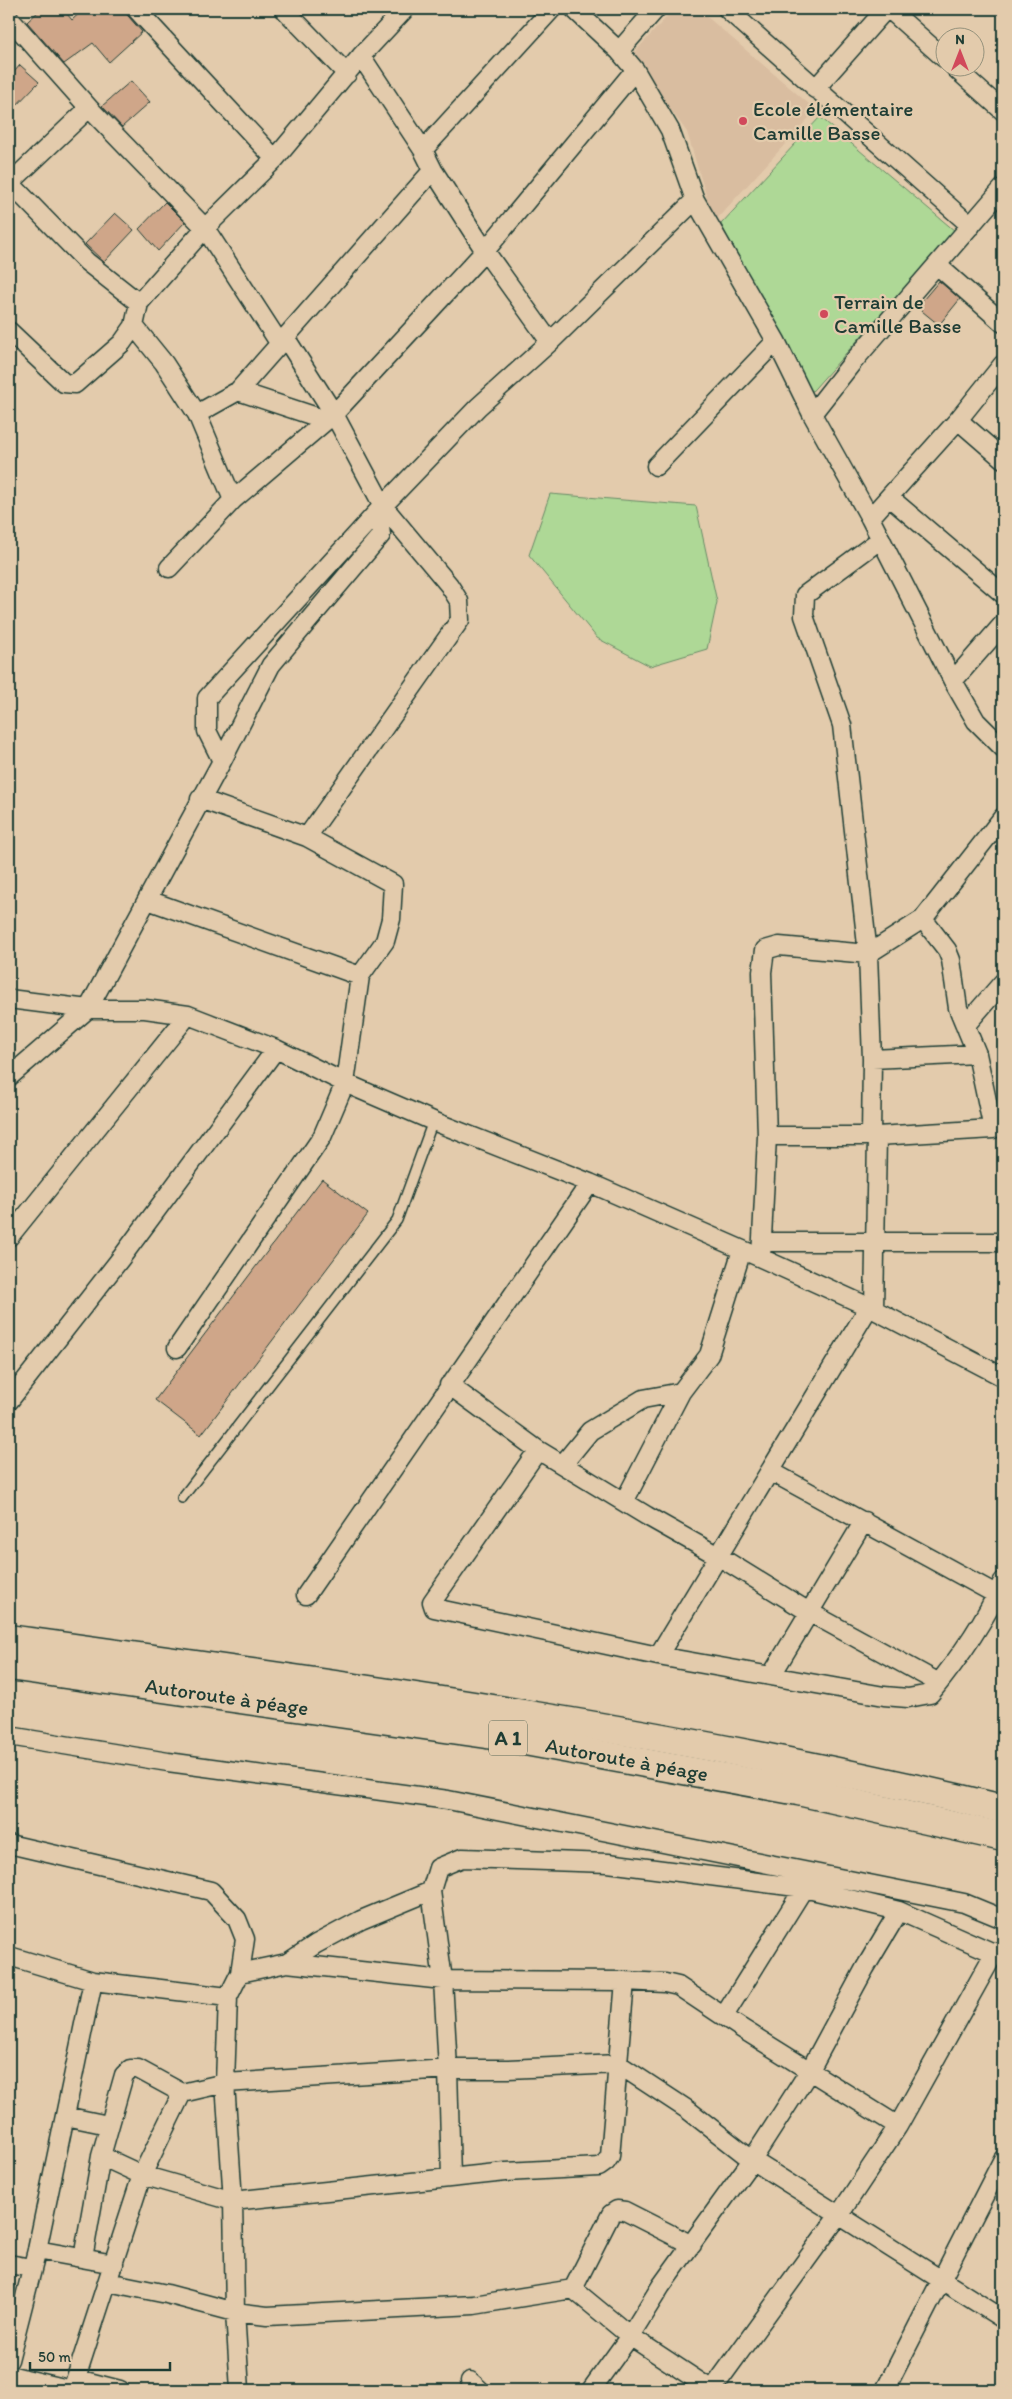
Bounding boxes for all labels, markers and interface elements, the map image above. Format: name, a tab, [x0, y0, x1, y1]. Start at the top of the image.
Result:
north arrow	[934, 28, 984, 78]
text: N	[955, 31, 965, 48]
place label: Ecole élémentaire Camille Basse	[753, 96, 913, 145]
marker: Ecole élémentaire Camille Basse	[737, 115, 749, 127]
place label: Terrain de Camille Basse	[834, 289, 961, 338]
marker: Terrain de Camille Basse	[818, 308, 830, 320]
street label: Autoroute à péage	[144, 1673, 310, 1720]
road number: A 1	[489, 1720, 527, 1756]
street label: Autoroute à péage	[544, 1732, 710, 1786]
scale bar	[30, 2339, 170, 2371]
text: 50 m	[38, 2348, 71, 2366]

